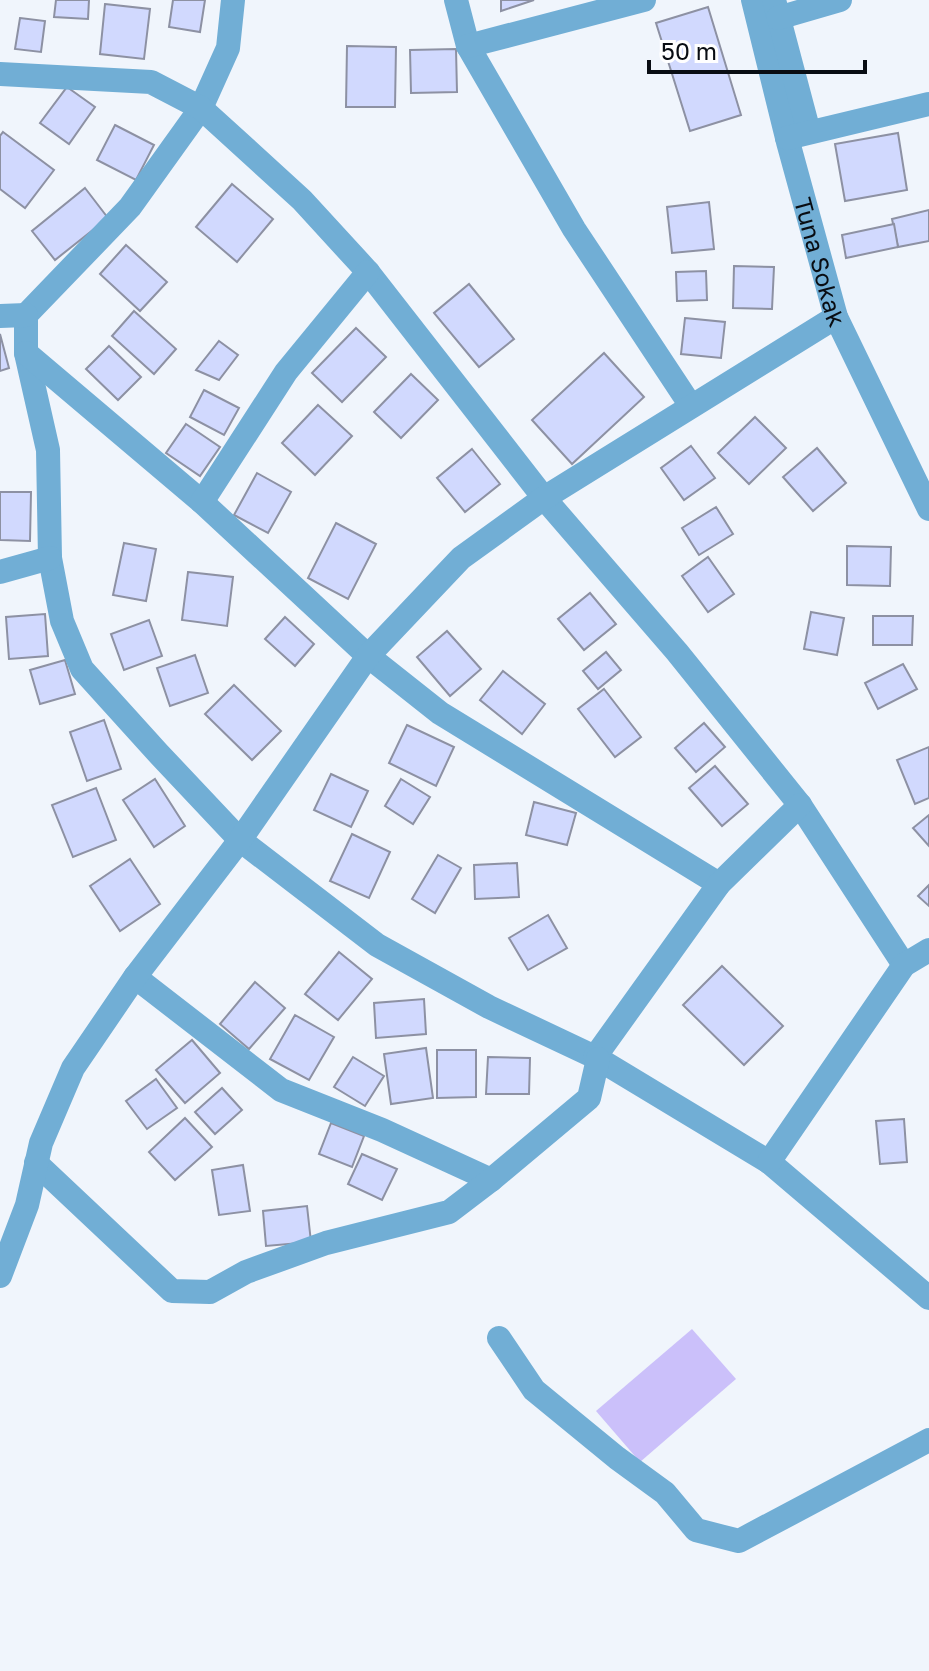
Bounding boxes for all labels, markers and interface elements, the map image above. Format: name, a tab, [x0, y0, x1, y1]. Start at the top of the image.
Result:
scale bar	[649, 24, 865, 74]
text: 50 m	[661, 36, 717, 65]
street label: Tuna Sokak	[789, 194, 853, 331]

